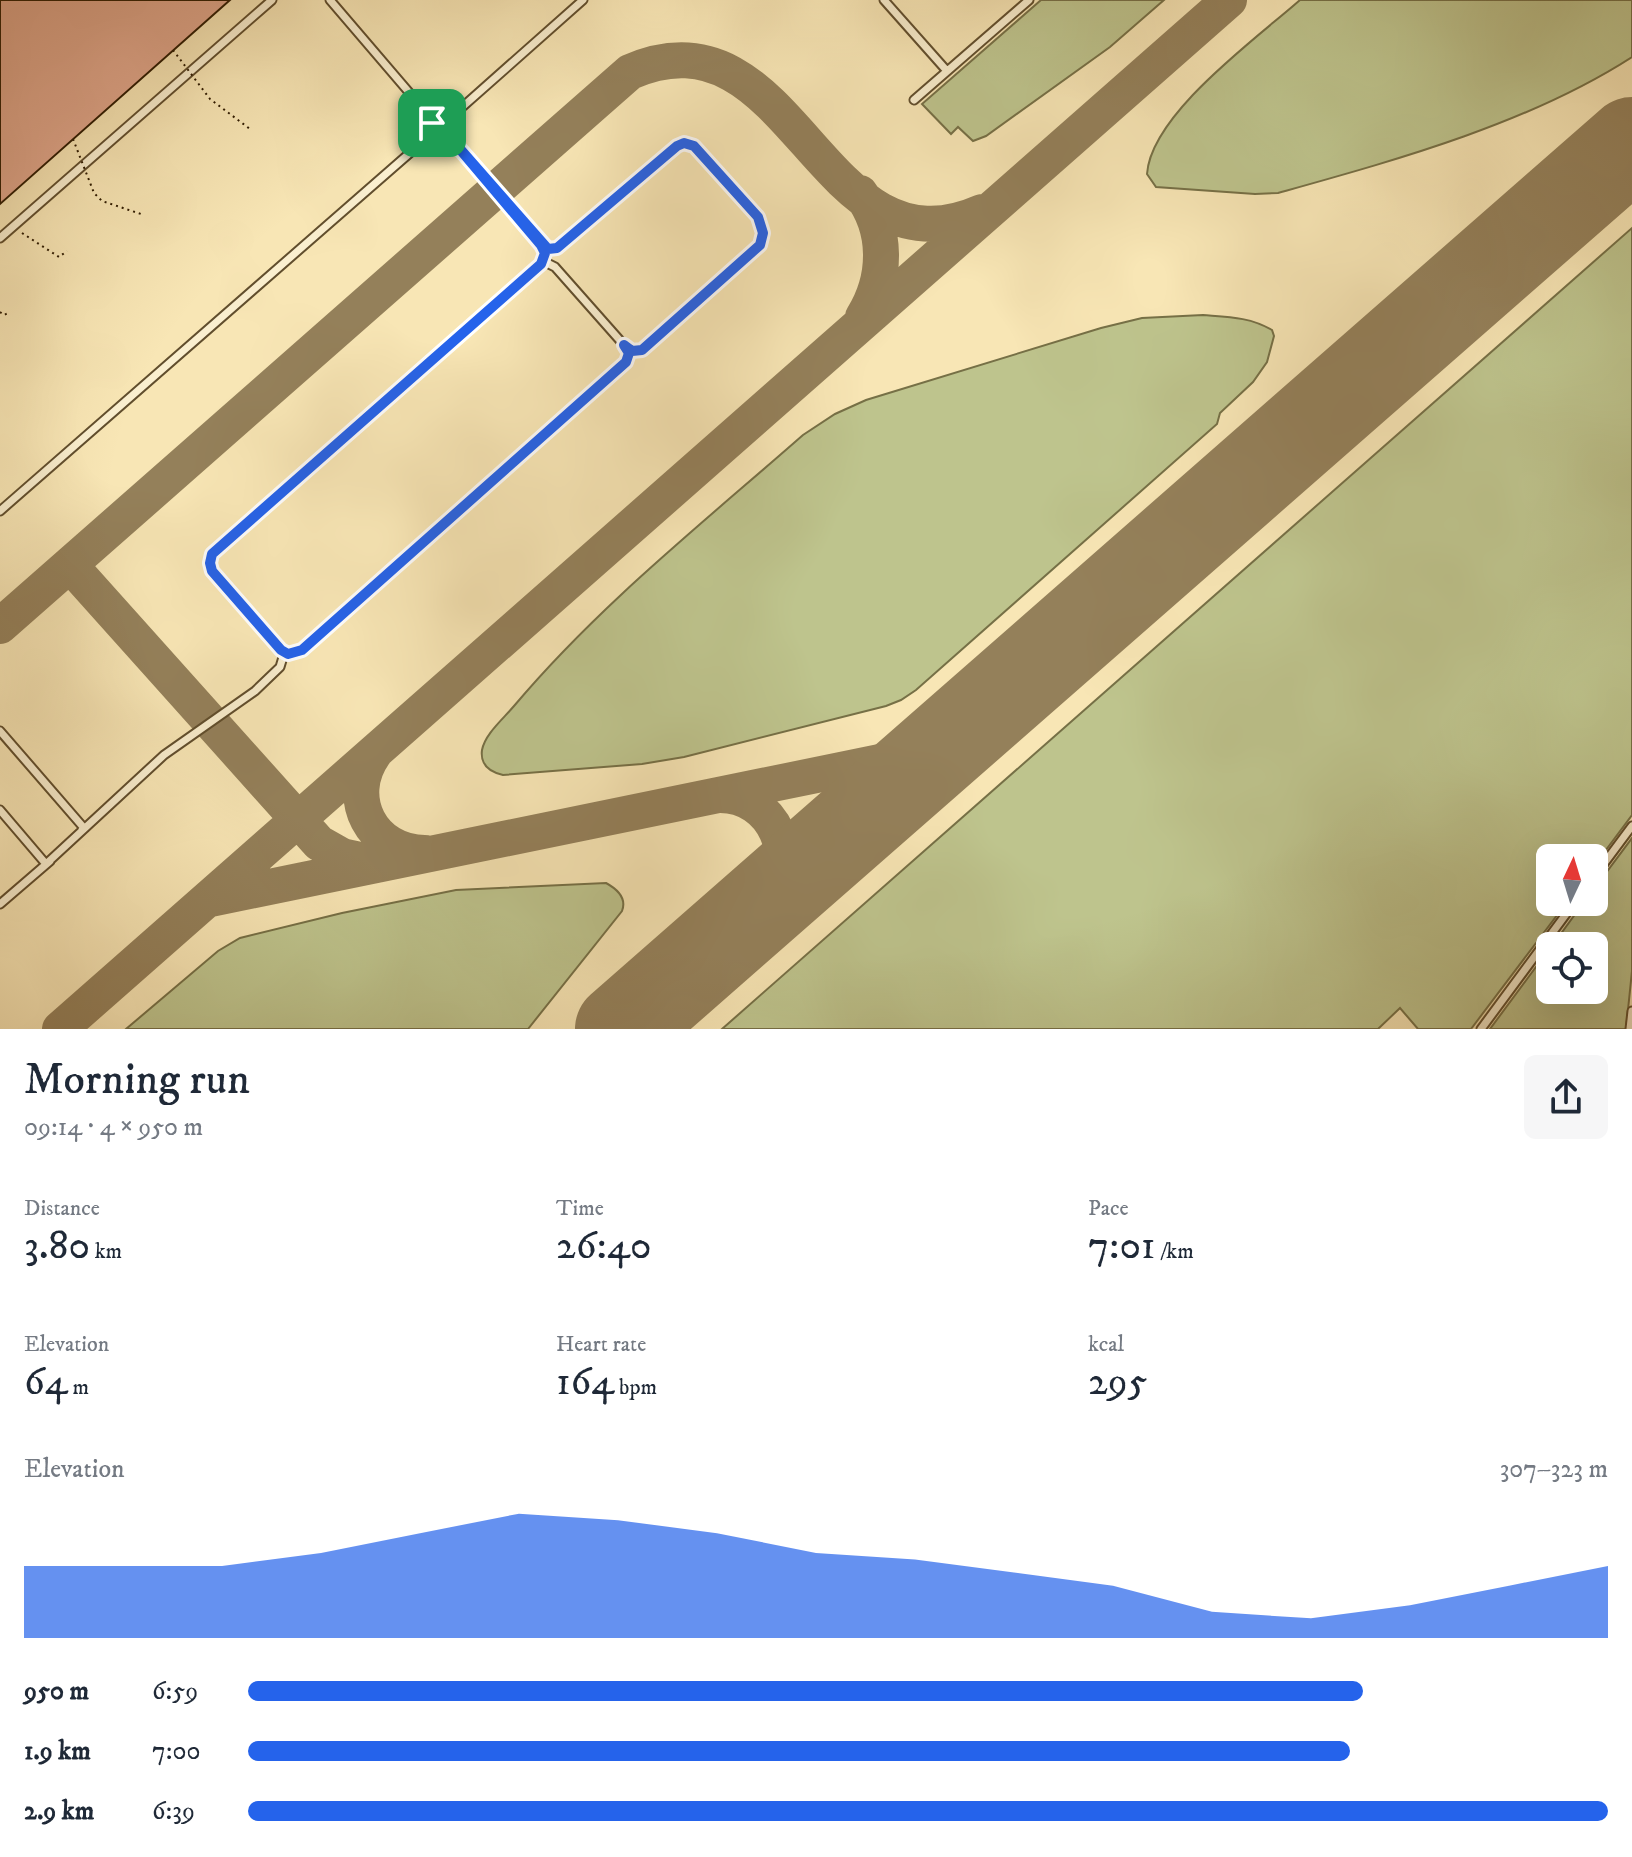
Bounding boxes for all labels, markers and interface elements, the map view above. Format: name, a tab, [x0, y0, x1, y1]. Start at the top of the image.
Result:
pin	[398, 89, 466, 157]
icon: arrive	[410, 101, 454, 145]
north arrow	[1536, 844, 1608, 916]
map controls	[1536, 844, 1608, 1004]
button: locate	[1536, 932, 1608, 1004]
text: Morning run	[24, 1053, 250, 1108]
button: share	[1524, 1055, 1608, 1139]
text: 09:14 · 4 × 950 m	[24, 1111, 203, 1144]
text: Distance	[24, 1195, 100, 1222]
text: Time	[556, 1195, 604, 1222]
text: Pace	[1088, 1195, 1129, 1222]
text: 3.80	[24, 1222, 90, 1272]
text: 26:40	[556, 1222, 651, 1272]
text: 7:01	[1088, 1222, 1156, 1272]
text: km	[90, 1238, 122, 1265]
text: /km	[1156, 1238, 1194, 1265]
text: Elevation	[24, 1331, 109, 1358]
text: Heart rate	[556, 1331, 646, 1358]
text: kcal	[1088, 1331, 1124, 1358]
text: 64	[24, 1358, 68, 1408]
text: 164	[556, 1358, 614, 1408]
text: 295	[1088, 1358, 1148, 1408]
text: m	[68, 1374, 89, 1401]
text: bpm	[614, 1374, 657, 1401]
text: Elevation	[24, 1453, 125, 1486]
text: 307–323 m	[1500, 1453, 1608, 1486]
text: 950 m	[24, 1675, 89, 1708]
text: 6:59	[152, 1675, 198, 1708]
text: 1.9 km	[24, 1735, 91, 1768]
text: 7:00	[152, 1735, 200, 1768]
text: 2.9 km	[24, 1795, 94, 1828]
text: 6:39	[152, 1795, 195, 1828]

